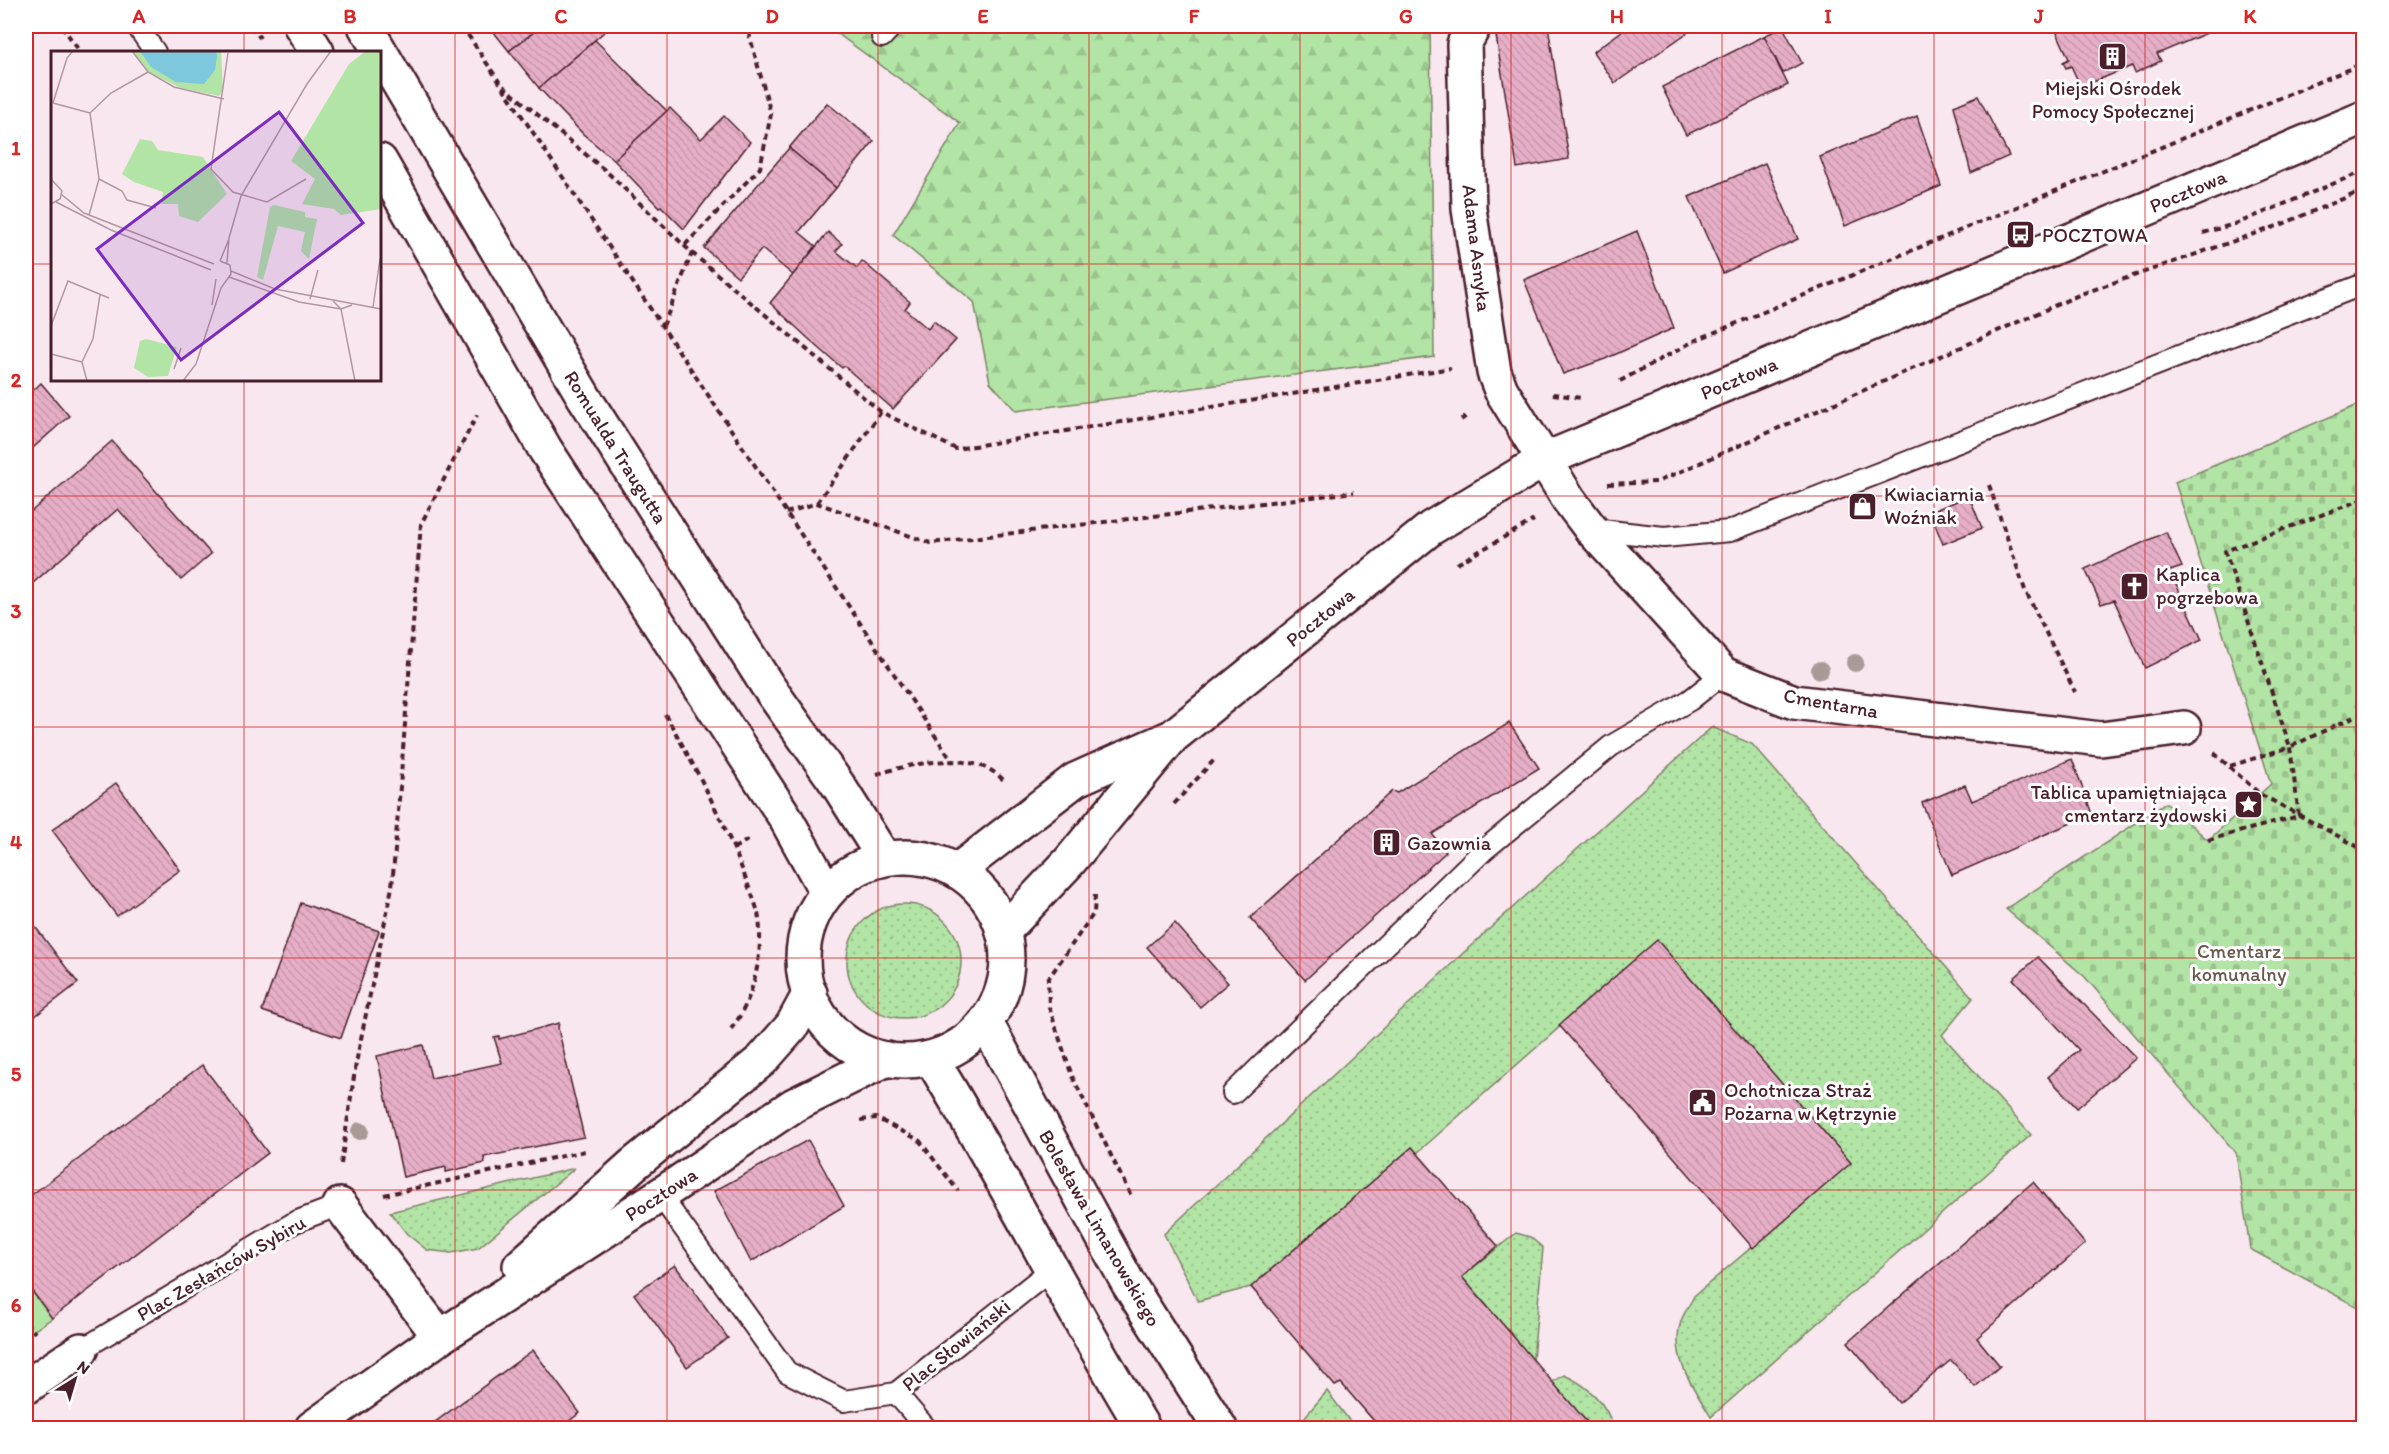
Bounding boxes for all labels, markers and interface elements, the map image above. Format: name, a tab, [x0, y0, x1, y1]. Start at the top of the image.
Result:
text: A	[132, 4, 146, 28]
text: B	[344, 4, 357, 28]
text: C	[555, 4, 568, 28]
text: D	[765, 4, 779, 28]
text: E	[977, 4, 989, 28]
text: F	[1189, 4, 1200, 28]
text: G	[1399, 4, 1413, 28]
text: H	[1610, 4, 1624, 28]
text: I	[1824, 4, 1832, 28]
text: J	[2033, 4, 2044, 28]
text: K	[2244, 4, 2258, 28]
building icon: Miejski Ośrodek Pomocy Społecznej	[2097, 41, 2129, 73]
inset map	[51, 51, 381, 381]
place label: Miejski Ośrodek Pomocy Społecznej	[2032, 76, 2194, 123]
text: 1	[11, 136, 21, 160]
street label: Pocztowa	[2146, 164, 2231, 218]
street label: Adama Asnyka	[1457, 183, 1497, 314]
bus stop icon: POCZTOWA	[2005, 219, 2037, 251]
place label: POCZTOWA	[2042, 223, 2148, 247]
street label: Pocztowa	[1697, 351, 1782, 405]
street label: Romualda Traugutta	[559, 366, 673, 528]
text: 2	[11, 368, 22, 392]
place label: Kwiaciarnia Woźniak	[1884, 482, 1985, 529]
shop icon: Kwiaciarnia Woźniak	[1847, 490, 1879, 522]
place label: Kaplica pogrzebowa	[2156, 562, 2259, 609]
church icon: Kaplica pogrzebowa	[2119, 570, 2151, 602]
street label: Pocztowa	[1281, 582, 1360, 652]
text: 3	[11, 599, 22, 623]
street label: Cmentarna	[1782, 683, 1881, 723]
place label: Tablica upamiętniająca cmentarz żydowski	[2031, 780, 2228, 827]
place icon: Tablica upamiętniająca cmentarz żydowski	[2232, 788, 2264, 820]
building icon: Gazownia	[1370, 827, 1402, 859]
text: 4	[10, 830, 22, 854]
place label: Gazownia	[1407, 831, 1492, 855]
park label: Cmentarz komunalny	[2192, 939, 2287, 986]
text: 5	[11, 1062, 22, 1086]
place label: Ochotnicza Straż Pożarna w Kętrzynie	[1724, 1078, 1897, 1125]
public building icon: Ochotnicza Straż Pożarna w Kętrzynie	[1687, 1086, 1719, 1118]
street label: Bolesława Limanowskiego	[1034, 1125, 1166, 1331]
street label: Pocztowa	[620, 1161, 702, 1226]
street label: Plac Zesłańców Sybiru	[132, 1210, 310, 1326]
text: 6	[11, 1293, 22, 1317]
street label: Plac Słowiański	[897, 1294, 1015, 1396]
north arrow	[45, 1349, 105, 1409]
text: N	[74, 1357, 94, 1378]

